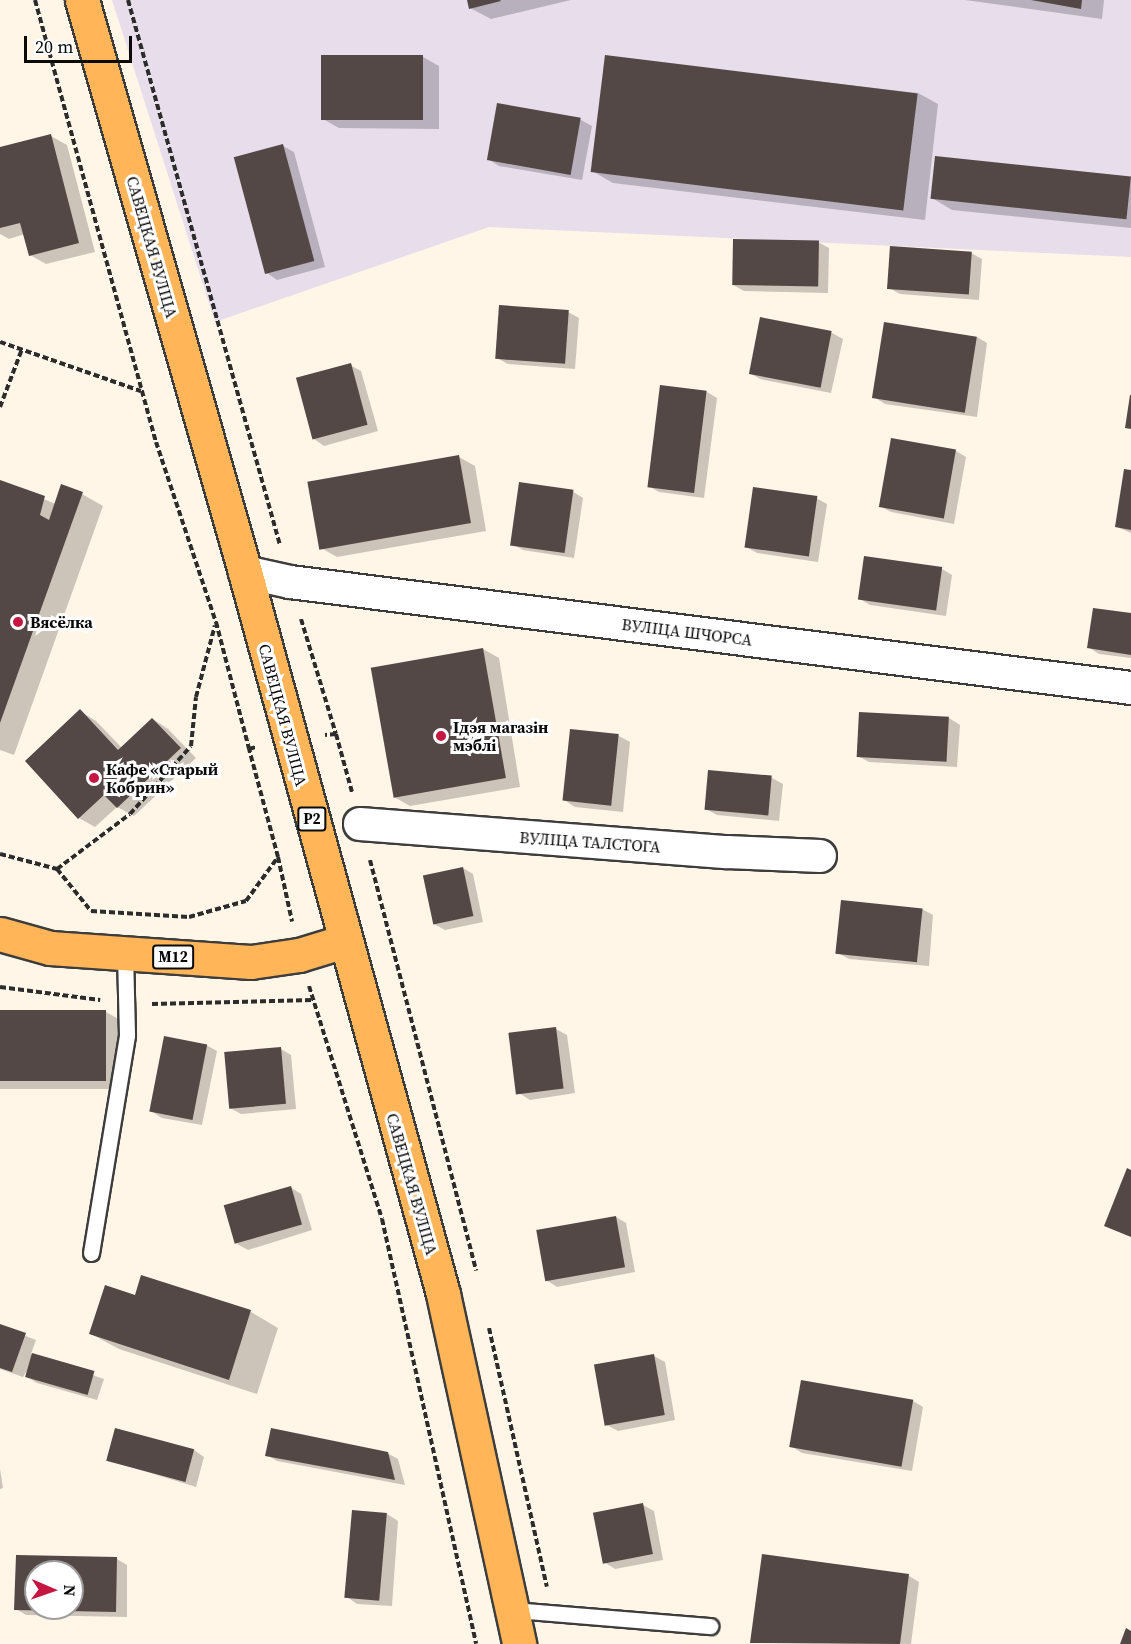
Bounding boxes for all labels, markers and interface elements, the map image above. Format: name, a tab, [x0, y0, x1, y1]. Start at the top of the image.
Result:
scale bar	[27, 24, 135, 62]
text: 20 m	[35, 34, 73, 59]
street label: САВЕЦКАЯ ВУЛІЦА	[123, 174, 181, 320]
place label: Вясёлка	[30, 612, 93, 632]
street label: ВУЛІЦА ШЧОРСА	[621, 614, 753, 650]
marker: Вясёлка	[11, 615, 25, 629]
street label: САВЕЦКАЯ ВУЛІЦА	[255, 642, 311, 788]
place label: Ідэя магазін мэблі	[453, 717, 548, 755]
marker: Ідэя магазін мэблі	[434, 729, 448, 743]
place label: Кафе «Старый Кобрин»	[106, 759, 218, 797]
marker: Кафе «Старый Кобрин»	[87, 771, 101, 785]
road number: Р2	[297, 807, 327, 831]
street label: ВУЛІЦА ТАЛСТОГА	[519, 827, 661, 857]
road number: М12	[152, 945, 194, 969]
street label: САВЕЦКАЯ ВУЛІЦА	[383, 1111, 441, 1257]
north arrow	[24, 1560, 84, 1620]
text: N	[59, 1584, 81, 1597]

